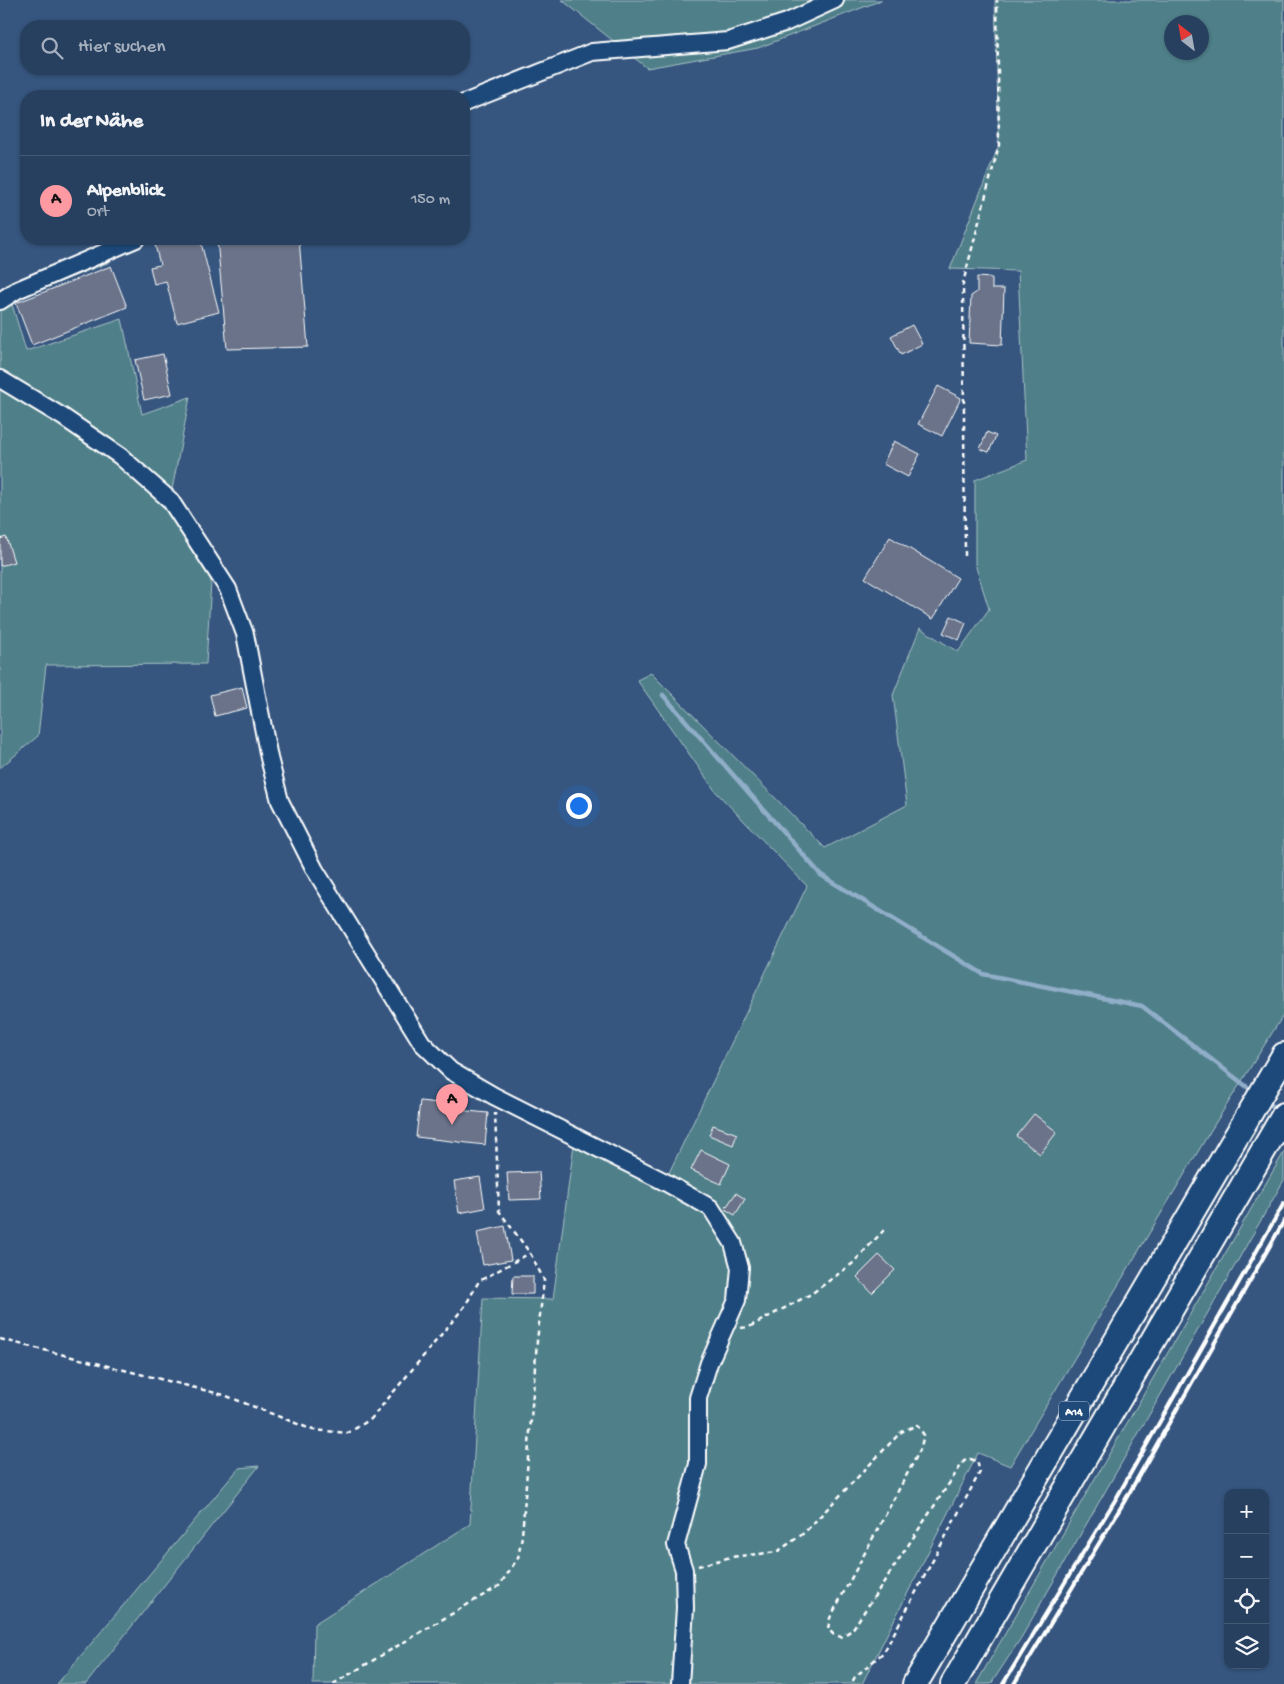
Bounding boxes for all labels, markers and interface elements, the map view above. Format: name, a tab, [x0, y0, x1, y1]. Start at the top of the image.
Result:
north arrow	[1164, 15, 1209, 60]
search box	[20, 20, 470, 75]
icon: search	[38, 34, 66, 62]
text: Hier suchen	[78, 36, 165, 59]
text: In der Nähe	[40, 110, 143, 135]
text: Alpenblick	[87, 180, 164, 203]
text: A	[51, 191, 61, 210]
text: 150 m	[411, 191, 450, 210]
text: Ort	[87, 203, 109, 222]
your location	[566, 793, 592, 819]
pin: A	[436, 1084, 468, 1125]
road number: A14	[1059, 1402, 1089, 1420]
map controls	[1224, 1489, 1269, 1669]
button: +	[1224, 1489, 1269, 1534]
button: −	[1224, 1534, 1269, 1579]
button: locate	[1224, 1579, 1269, 1624]
button: layers	[1224, 1624, 1269, 1669]

